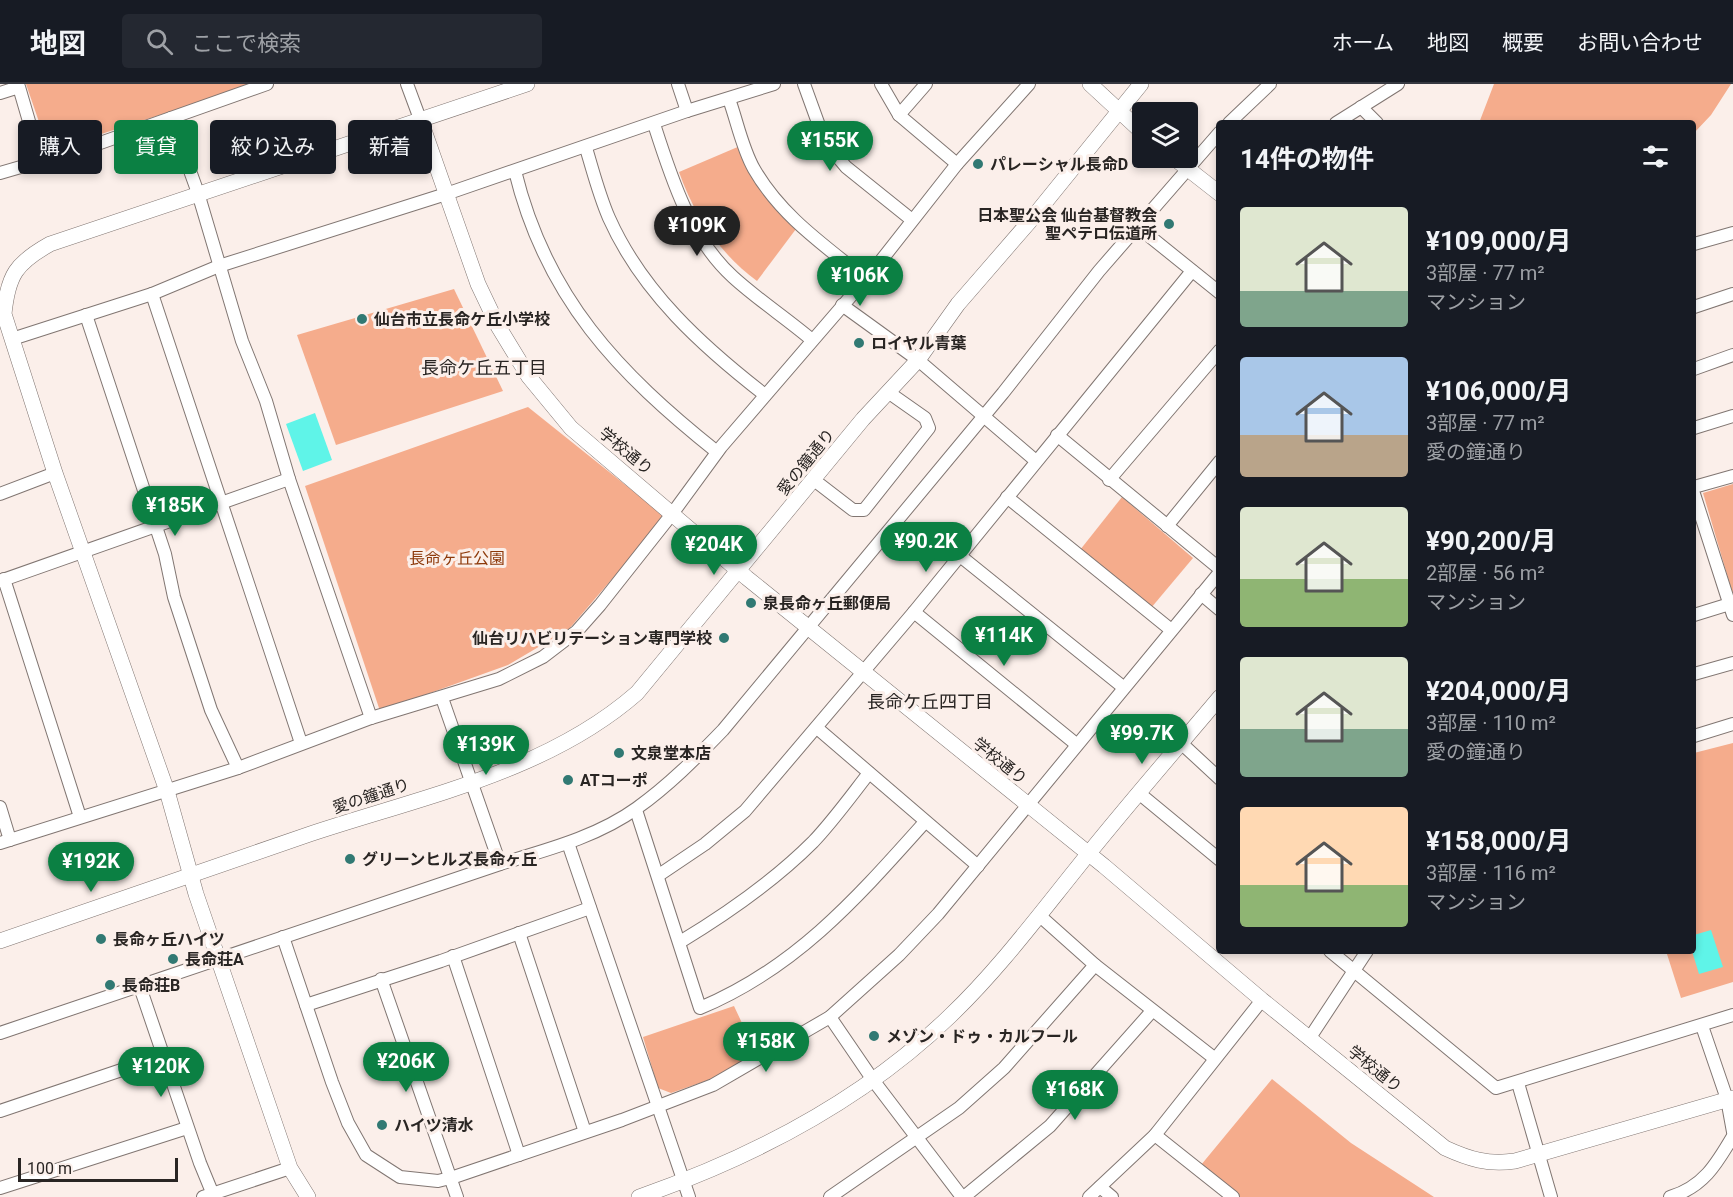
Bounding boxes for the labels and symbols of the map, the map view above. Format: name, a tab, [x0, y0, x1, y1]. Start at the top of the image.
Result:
pin: ¥155K	[788, 121, 872, 172]
place label: パレーシャル長命D	[990, 155, 1128, 174]
marker: パレーシャル長命D	[971, 157, 985, 171]
pin: ¥109K	[655, 206, 739, 257]
place label: 日本聖公会 仙台基督教会 聖ペテロ伝道所	[977, 206, 1157, 243]
marker: 日本聖公会 仙台基督教会 聖ペテロ伝道所	[1162, 217, 1176, 231]
pin: ¥106K	[818, 256, 902, 307]
place label: 仙台市立長命ケ丘小学校	[373, 310, 550, 329]
marker: 仙台市立長命ケ丘小学校	[355, 312, 369, 326]
place label: ロイヤル青葉	[871, 334, 967, 353]
marker: ロイヤル青葉	[852, 336, 866, 350]
district label: 長命ケ丘五丁目	[421, 357, 547, 378]
street label: 学校通り	[595, 423, 657, 479]
street label: 愛の鐘通り	[773, 425, 839, 499]
pin: ¥185K	[133, 486, 217, 537]
pin: ¥90.2K	[877, 522, 975, 573]
pin: ¥204K	[672, 525, 756, 576]
park label: 長命ヶ丘公園	[409, 549, 505, 568]
place label: 泉長命ヶ丘郵便局	[763, 594, 891, 613]
marker: 泉長命ヶ丘郵便局	[744, 596, 758, 610]
pin: ¥114K	[962, 616, 1046, 667]
place label: 仙台リハビリテーション専門学校	[471, 629, 712, 648]
marker: 仙台リハビリテーション専門学校	[717, 631, 731, 645]
district label: 長命ケ丘四丁目	[867, 691, 993, 712]
pin: ¥99.7K	[1093, 714, 1191, 765]
pin: ¥139K	[444, 725, 528, 776]
street label: 学校通り	[969, 733, 1031, 789]
place label: 文泉堂本店	[631, 744, 711, 763]
marker: 文泉堂本店	[612, 746, 626, 760]
place label: ATコーポ	[580, 771, 648, 790]
marker: ATコーポ	[561, 773, 575, 787]
street label: 愛の鐘通り	[330, 775, 412, 817]
pin: ¥192K	[49, 842, 133, 893]
place label: グリーンヒルズ長命ヶ丘	[362, 850, 537, 869]
marker: グリーンヒルズ長命ヶ丘	[343, 852, 357, 866]
place label: 長命ヶ丘ハイツ	[113, 930, 225, 949]
marker: 長命ヶ丘ハイツ	[94, 932, 108, 946]
place label: 長命荘A	[185, 950, 244, 969]
marker: 長命荘A	[166, 952, 180, 966]
place label: 長命荘B	[122, 976, 180, 995]
marker: 長命荘B	[103, 978, 117, 992]
pin: ¥158K	[724, 1022, 808, 1073]
place label: メゾン・ドゥ・カルフール	[886, 1027, 1078, 1046]
marker: メゾン・ドゥ・カルフール	[867, 1029, 881, 1043]
street label: 学校通り	[1344, 1041, 1406, 1097]
pin: ¥206K	[364, 1042, 448, 1093]
pin: ¥120K	[119, 1047, 203, 1098]
pin: ¥168K	[1033, 1070, 1117, 1121]
place label: ハイツ清水	[394, 1116, 474, 1135]
marker: ハイツ清水	[375, 1118, 389, 1132]
scale bar	[18, 1155, 178, 1182]

